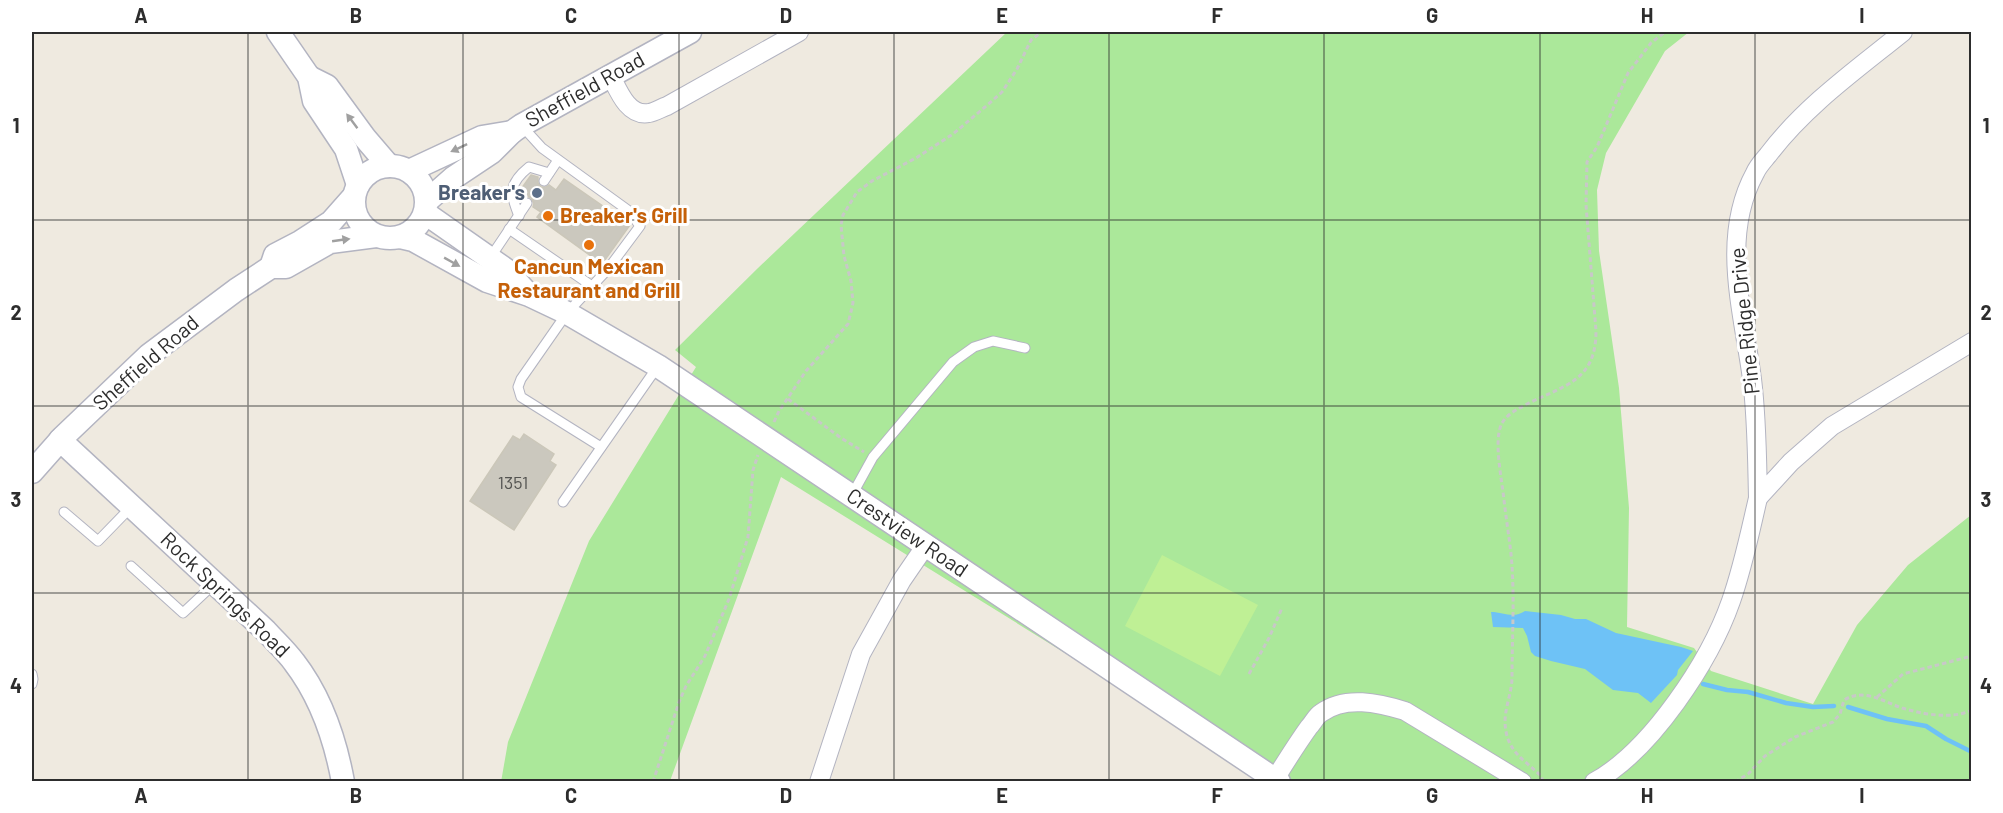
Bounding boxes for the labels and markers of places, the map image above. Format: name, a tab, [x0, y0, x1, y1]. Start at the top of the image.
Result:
place label: Breaker's	[438, 179, 525, 204]
marker: Breaker's	[530, 186, 544, 200]
place label: Breaker's Grill	[560, 202, 688, 227]
marker: Breaker's Grill	[541, 209, 555, 223]
marker: Cancun Mexican Restaurant and Grill	[582, 238, 596, 252]
place label: Cancun Mexican Restaurant and Grill	[498, 253, 680, 302]

